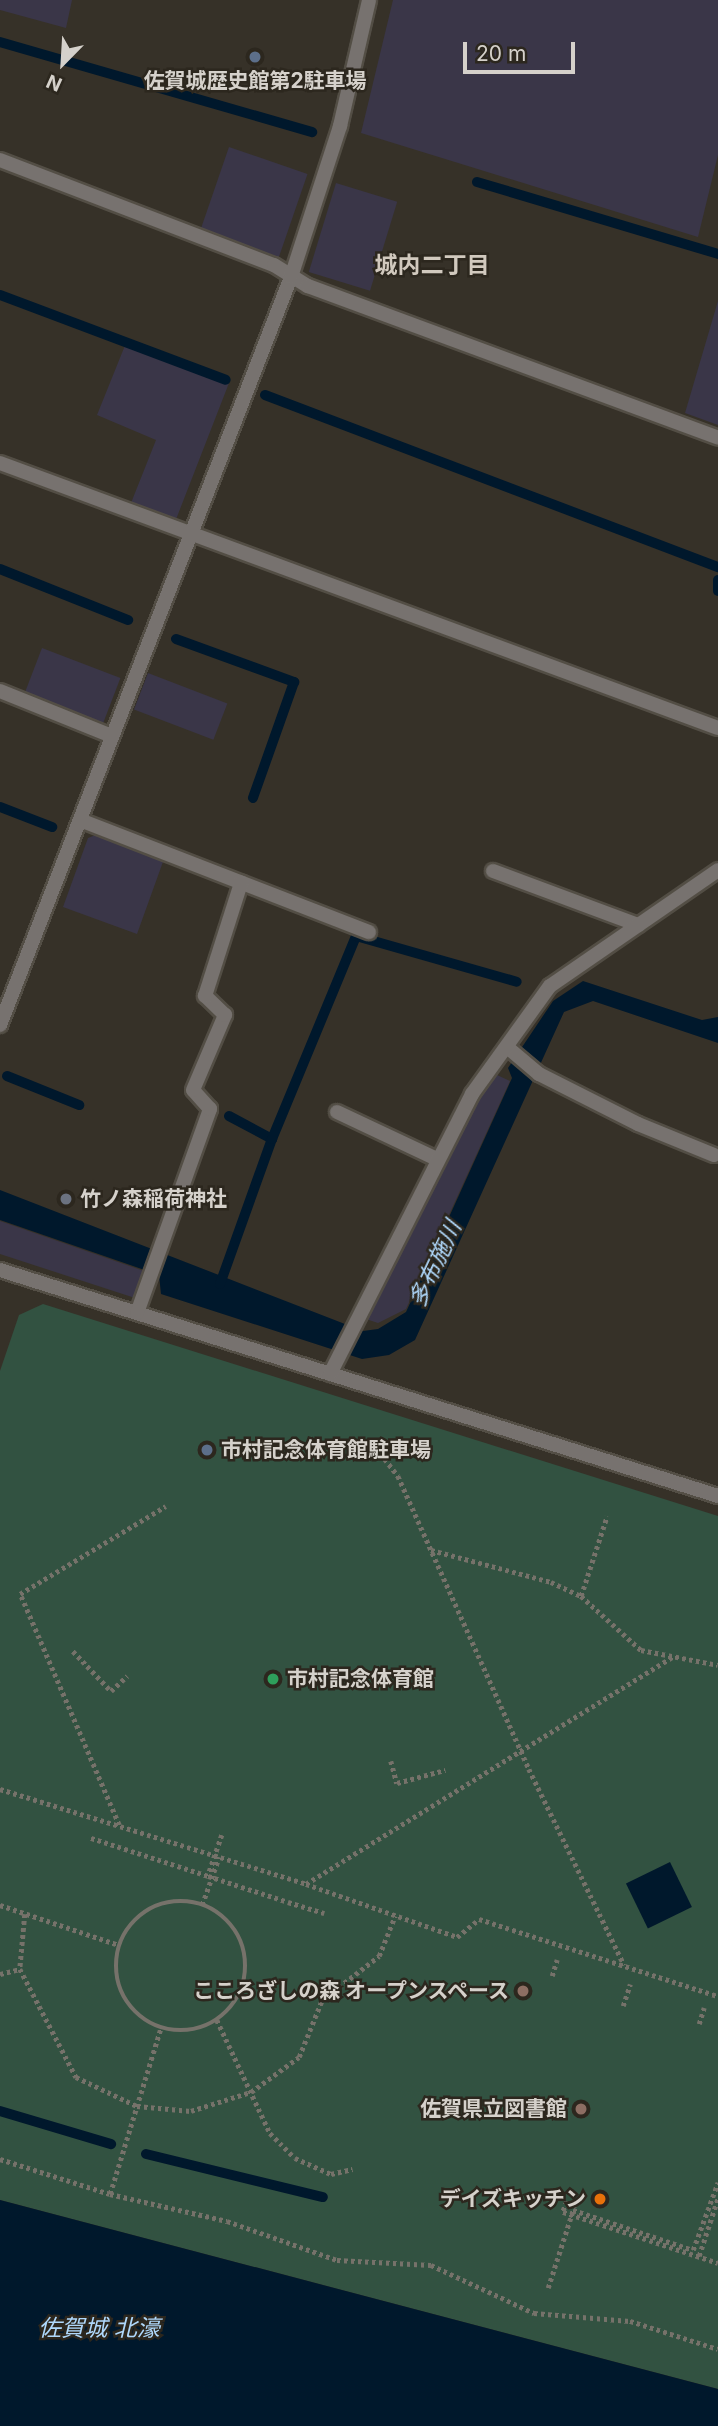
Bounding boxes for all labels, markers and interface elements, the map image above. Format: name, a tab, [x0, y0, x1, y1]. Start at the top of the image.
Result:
north arrow	[28, 28, 98, 98]
scale bar	[466, 28, 578, 72]
text: 20 m	[476, 41, 526, 66]
marker: 佐賀城歴史館第2駐車場	[247, 49, 263, 65]
place label: 佐賀城歴史館第2駐車場	[143, 68, 367, 94]
text: N	[43, 69, 66, 96]
district label: 城内二丁目	[375, 251, 489, 279]
place label: 竹ノ森稲荷神社	[80, 1186, 227, 1212]
marker: 竹ノ森稲荷神社	[58, 1191, 74, 1207]
water label: 多布施川	[403, 1216, 467, 1312]
place label: 市村記念体育館駐車場	[221, 1437, 431, 1463]
marker: 市村記念体育館駐車場	[199, 1442, 215, 1458]
place label: 市村記念体育館	[287, 1666, 434, 1692]
marker: 市村記念体育館	[265, 1671, 281, 1687]
place label: こころざしの森 オープンスペース	[189, 1978, 509, 2004]
marker: こころざしの森 オープンスペース	[515, 1983, 531, 1999]
place label: 佐賀県立図書館	[420, 2096, 567, 2122]
marker: 佐賀県立図書館	[573, 2101, 589, 2117]
place label: デイズキッチン	[439, 2186, 586, 2212]
marker: デイズキッチン	[592, 2191, 608, 2207]
water label: 佐賀城 北濠	[38, 2314, 160, 2342]

